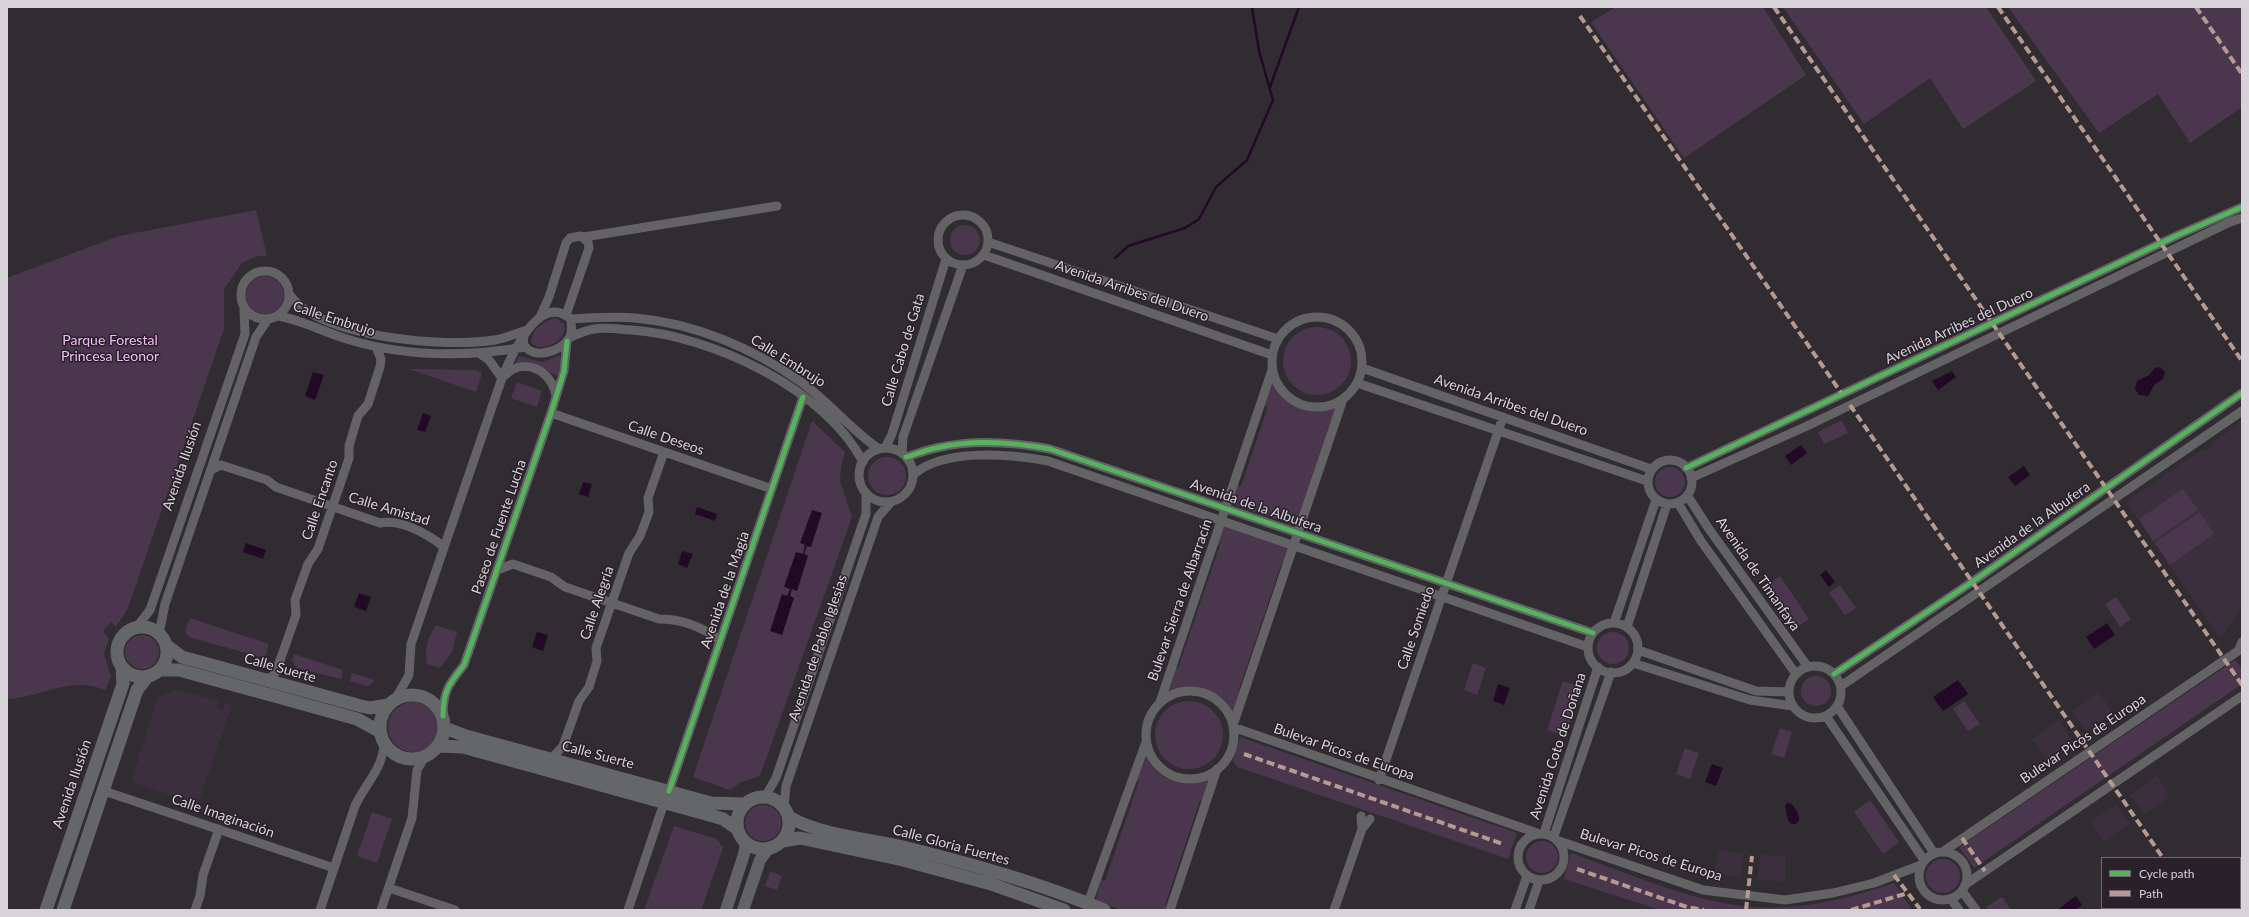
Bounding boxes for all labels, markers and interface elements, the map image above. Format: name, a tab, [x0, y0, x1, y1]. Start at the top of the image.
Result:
street label: Avenida Arribes del Duero	[1053, 257, 1211, 325]
street label: Avenida Arribes del Duero	[1882, 284, 2036, 368]
street label: Calle Cabo de Gata	[878, 291, 928, 409]
street label: Calle Embrujo	[291, 298, 377, 340]
street label: Calle Embrujo	[747, 331, 829, 391]
park label: Parque Forestal Princesa Leonor	[61, 332, 159, 364]
street label: Avenida Arribes del Duero	[1432, 371, 1590, 439]
street label: Calle Deseos	[626, 417, 706, 459]
street label: Avenida Ilusión	[159, 419, 205, 513]
street label: Paseo de Fuente Lucha	[468, 457, 530, 597]
street label: Calle Encanto	[298, 458, 342, 542]
street label: Avenida de la Albufera	[1188, 476, 1324, 536]
street label: Avenida de la Albufera	[1971, 479, 2093, 571]
street label: Calle Amistad	[346, 489, 432, 529]
street label: Avenida de Timanfaya	[1712, 514, 1804, 634]
street label: Bulevar Sierra de Albarracín	[1144, 517, 1216, 683]
street label: Avenida de la Magia	[697, 529, 753, 651]
street label: Calle Alegría	[577, 564, 617, 642]
street label: Avenida de Pablo Iglesias	[785, 573, 851, 723]
street label: Calle Somiedo	[1394, 584, 1438, 672]
street label: Calle Suerte	[242, 650, 318, 686]
street label: Avenida Coto de Doñana	[1526, 671, 1590, 821]
street label: Bulevar Picos de Europa	[2017, 691, 2149, 787]
street label: Bulevar Picos de Europa	[1271, 720, 1417, 784]
street label: Avenida Ilusión	[49, 737, 95, 831]
street label: Calle Suerte	[560, 737, 636, 773]
street label: Calle Imaginación	[169, 791, 277, 841]
street label: Calle Gloria Fuertes	[891, 821, 1011, 869]
street label: Bulevar Picos de Europa	[1578, 825, 1724, 885]
legend	[2101, 857, 2241, 909]
text: Cycle path	[2139, 866, 2194, 881]
text: Path	[2139, 886, 2163, 901]

